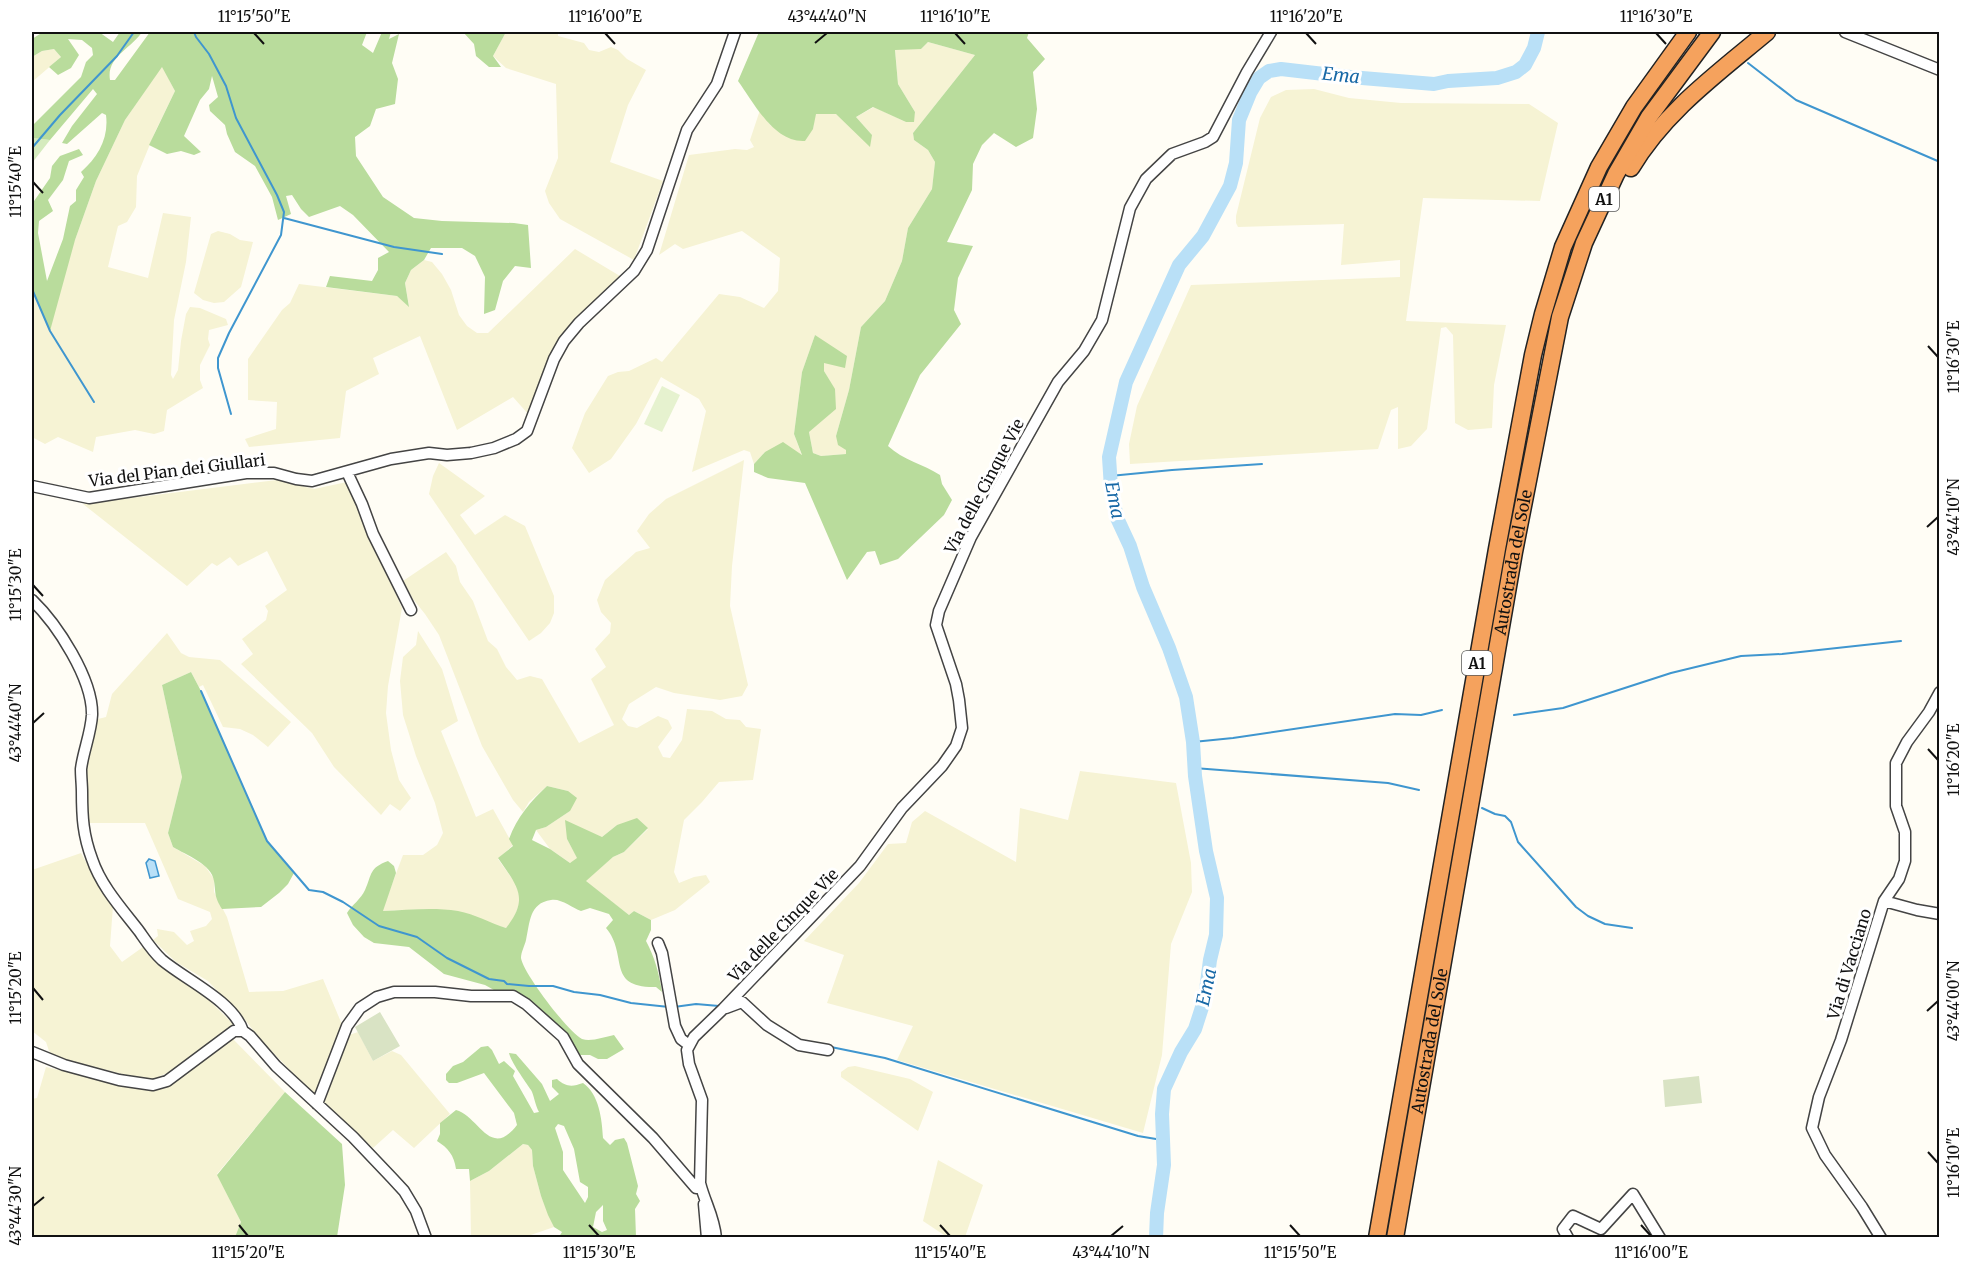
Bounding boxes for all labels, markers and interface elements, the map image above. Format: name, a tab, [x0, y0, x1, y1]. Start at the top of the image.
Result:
text: 11°15'50"E	[218, 7, 291, 26]
text: 11°16'00"E	[568, 7, 642, 26]
text: 43°44'40"N	[788, 7, 867, 26]
text: 11°16'10"E	[920, 7, 990, 26]
text: 11°16'20"E	[1270, 7, 1343, 26]
text: 11°16'30"E	[1620, 7, 1693, 26]
water label: Ema	[1321, 62, 1361, 88]
text: 11°15'40"E	[6, 146, 25, 218]
road number: A1	[1589, 187, 1619, 211]
text: 11°16'30"E	[1944, 320, 1963, 393]
street label: Via delle Cinque Vie	[940, 415, 1028, 558]
street label: Via del Pian dei Giullari	[87, 449, 266, 491]
text: 43°44'10"N	[1944, 478, 1963, 556]
water label: Ema	[1100, 479, 1130, 521]
street label: Autostrada del Sole	[1490, 488, 1536, 637]
text: 11°15'30"E	[6, 548, 25, 621]
road number: A1	[1462, 651, 1492, 675]
text: 43°44'40"N	[6, 683, 25, 762]
text: 11°16'20"E	[1944, 723, 1963, 796]
street label: Via delle Cinque Vie	[723, 864, 842, 987]
street label: Via di Vacciano	[1822, 906, 1875, 1023]
text: 11°15'20"E	[6, 951, 25, 1024]
text: 43°44'00"N	[1944, 960, 1963, 1041]
water label: Ema	[1191, 966, 1221, 1008]
street label: Autostrada del Sole	[1407, 967, 1452, 1116]
text: 11°16'10"E	[1944, 1128, 1963, 1198]
text: 43°44'30"N	[6, 1166, 25, 1246]
text: 11°15'20"E	[212, 1243, 285, 1262]
text: 11°15'30"E	[563, 1243, 636, 1262]
text: 11°15'40"E	[914, 1243, 986, 1262]
text: 43°44'10"N	[1072, 1243, 1150, 1262]
text: 11°15'50"E	[1264, 1243, 1337, 1262]
text: 11°16'00"E	[1614, 1243, 1688, 1262]

